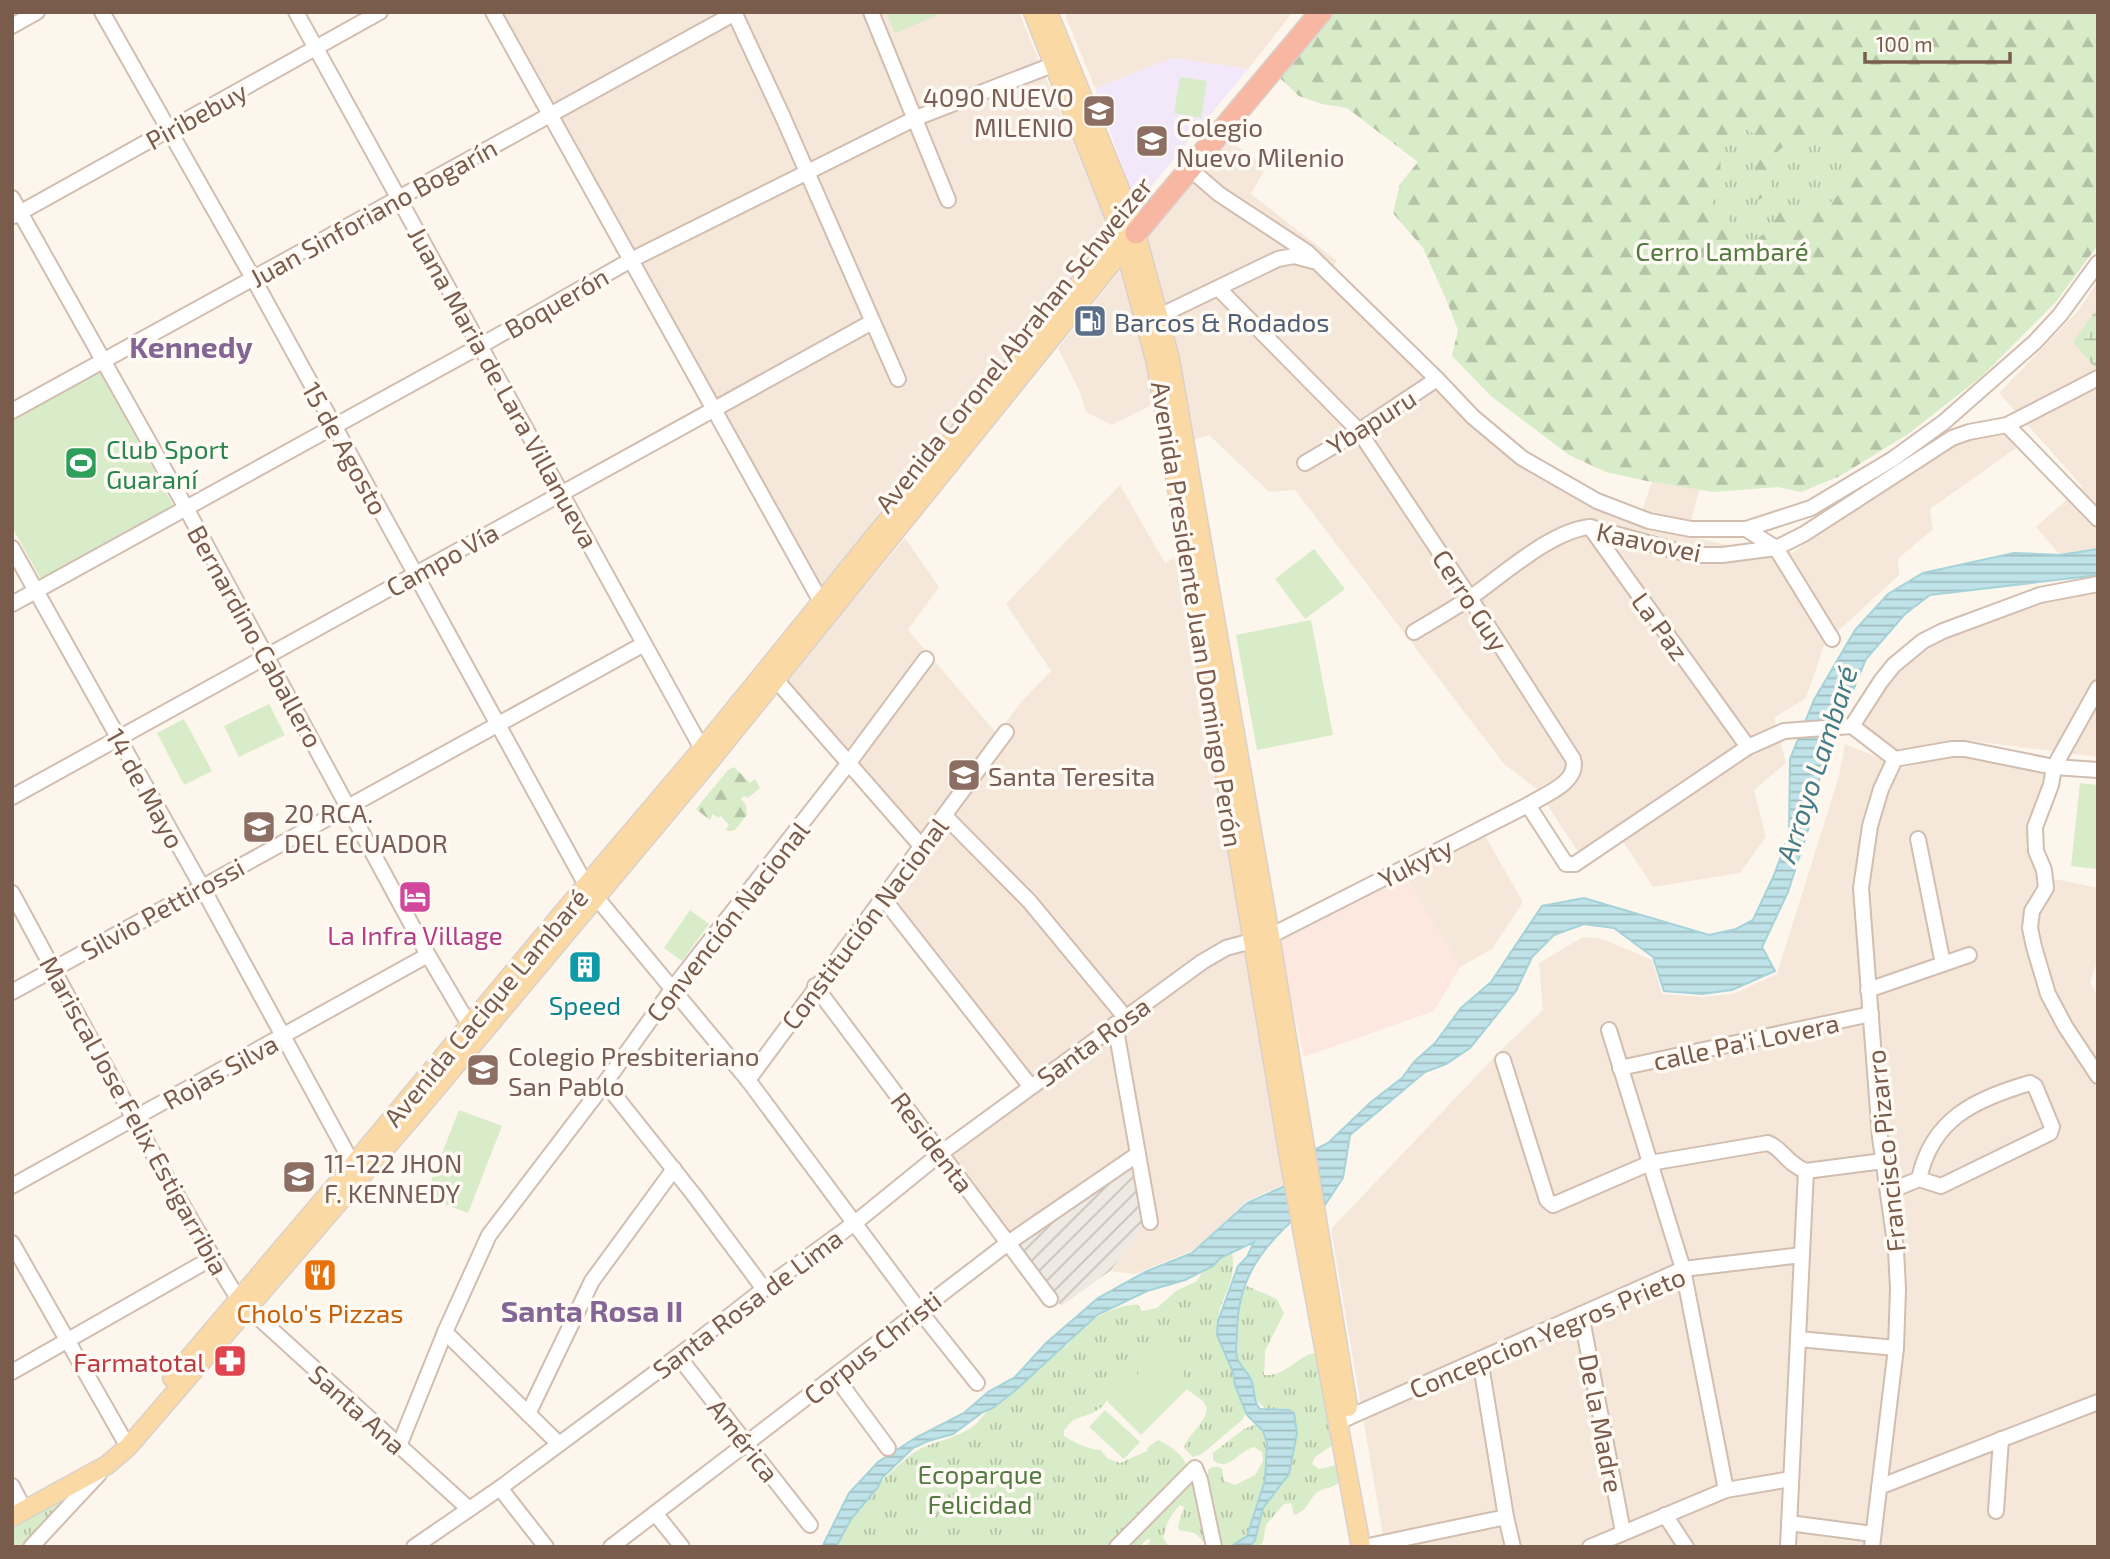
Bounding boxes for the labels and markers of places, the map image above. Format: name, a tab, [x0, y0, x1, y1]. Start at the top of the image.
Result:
place label: 4090 NUEVO MILENIO	[923, 81, 1074, 142]
school or university icon: 4090 NUEVO MILENIO	[1080, 92, 1118, 130]
place label: Colegio Nuevo Milenio	[1176, 111, 1344, 172]
school or university icon: Colegio Nuevo Milenio	[1133, 122, 1171, 160]
fuel station icon: Barcos & Rodados	[1071, 302, 1109, 340]
place label: Barcos & Rodados	[1114, 306, 1329, 337]
place label: Club Sport Guaraní	[106, 433, 229, 494]
sports icon: Club Sport Guaraní	[62, 444, 100, 482]
school or university icon: Santa Teresita	[945, 756, 983, 794]
place label: Santa Teresita	[988, 760, 1155, 791]
place label: 20 RCA. DEL ECUADOR	[284, 797, 448, 858]
school or university icon: 20 RCA. DEL ECUADOR	[240, 808, 278, 846]
hotel icon: La Infra Village	[396, 878, 434, 916]
place label: La Infra Village	[327, 919, 503, 950]
building icon: Speed	[566, 948, 604, 986]
place label: Speed	[549, 989, 621, 1020]
place label: Colegio Presbiteriano San Pablo	[508, 1040, 760, 1101]
school or university icon: Colegio Presbiteriano San Pablo	[464, 1051, 502, 1089]
place label: 11-122 JHON F. KENNEDY	[324, 1147, 462, 1208]
school or university icon: 11-122 JHON F. KENNEDY	[280, 1158, 318, 1196]
restaurant icon: Cholo's Pizzas	[301, 1256, 339, 1294]
place label: Cholo's Pizzas	[237, 1297, 403, 1328]
pharmacy icon: Farmatotal	[211, 1342, 249, 1380]
place label: Farmatotal	[73, 1346, 205, 1377]

